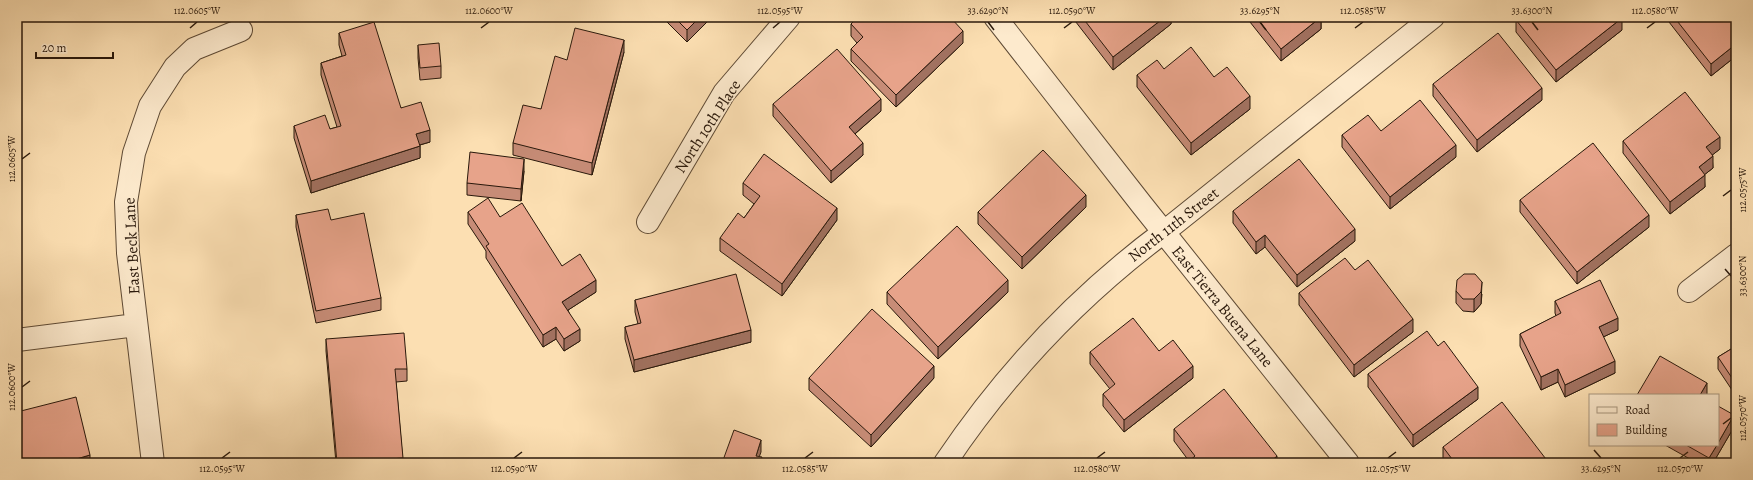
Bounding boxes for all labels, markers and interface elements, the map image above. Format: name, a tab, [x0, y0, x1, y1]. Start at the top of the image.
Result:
text: 112.0605°W	[174, 4, 221, 17]
text: 112.0600°W	[465, 4, 513, 17]
text: 112.0595°W	[757, 4, 803, 17]
text: 33.6290°N	[968, 4, 1008, 17]
text: 112.0590°W	[1049, 4, 1096, 17]
text: 33.6295°N	[1240, 4, 1280, 17]
text: 112.0585°W	[1340, 4, 1387, 17]
text: 33.6300°N	[1511, 4, 1553, 17]
text: 112.0580°W	[1632, 4, 1679, 17]
scale bar	[36, 34, 113, 60]
text: 20 m	[42, 40, 66, 56]
street label: North 10th Place	[669, 76, 746, 177]
text: 112.0605°W	[5, 135, 18, 182]
text: 112.0575°W	[1736, 167, 1749, 213]
street label: North 11th Street	[1124, 182, 1224, 267]
street label: East Beck Lane	[118, 197, 146, 295]
street label: East Tierra Buena Lane	[1166, 241, 1278, 372]
text: 33.6300°N	[1736, 255, 1749, 297]
text: 112.0600°W	[5, 363, 18, 411]
legend	[1589, 394, 1719, 446]
text: 112.0570°W	[1736, 394, 1749, 441]
text: Road	[1625, 402, 1651, 418]
text: Building	[1625, 422, 1667, 438]
text: 112.0595°W	[199, 462, 245, 475]
text: 112.0590°W	[491, 462, 538, 475]
text: 112.0585°W	[782, 462, 829, 475]
text: 112.0580°W	[1074, 462, 1121, 475]
text: 112.0575°W	[1365, 462, 1411, 475]
text: 33.6295°N	[1581, 462, 1621, 475]
text: 112.0570°W	[1657, 462, 1704, 475]

